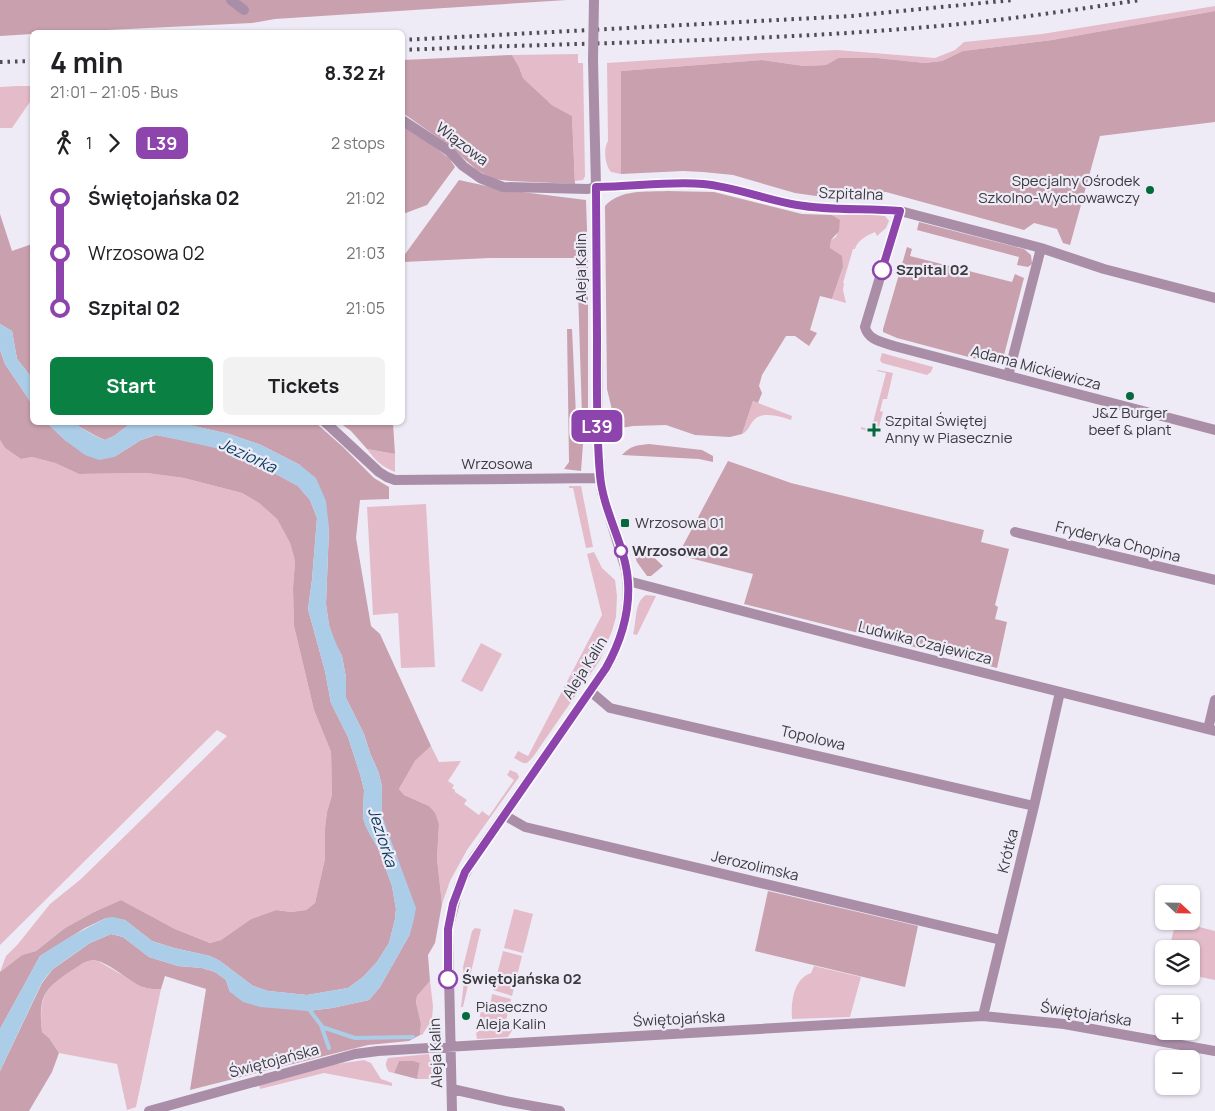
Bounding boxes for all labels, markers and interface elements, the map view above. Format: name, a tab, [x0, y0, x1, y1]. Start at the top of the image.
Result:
text: 4 min	[50, 43, 123, 81]
text: 8.32 zł	[324, 60, 385, 86]
text: 21:01 – 21:05 · Bus	[50, 81, 178, 103]
street label: Wiązowa	[432, 117, 493, 170]
icon: walk	[50, 129, 78, 157]
icon: forward	[100, 129, 128, 157]
text: L39	[146, 131, 178, 155]
text: 1	[86, 132, 92, 154]
text: 2 stops	[331, 132, 385, 154]
place label: Specjalny Ośrodek Szkolno-Wychowawczy	[978, 170, 1141, 208]
street label: Szpitalna	[818, 182, 884, 205]
marker: Specjalny Ośrodek Szkolno-Wychowawczy	[1144, 184, 1156, 196]
text: Świętojańska 02	[88, 185, 239, 211]
text: 21:02	[346, 187, 385, 209]
street label: Aleja Kalin	[570, 233, 591, 303]
text: Wrzosowa 02	[88, 240, 205, 266]
text: 21:03	[346, 242, 385, 264]
place label: Szpital 02	[896, 259, 969, 280]
marker: Szpital 02	[872, 260, 892, 280]
text: Szpital 02	[88, 295, 180, 321]
text: 21:05	[346, 297, 385, 319]
street label: Adama Mickiewicza	[969, 340, 1103, 395]
button: Start	[50, 357, 213, 415]
button: Tickets	[223, 357, 385, 415]
marker: J&Z Burger beef & plant	[1124, 390, 1136, 402]
place label: J&Z Burger beef & plant	[1088, 402, 1172, 440]
line badge: L39	[568, 410, 626, 442]
place label: Szpital Świętej Anny w Piasecznie	[885, 410, 1013, 448]
text: L39	[581, 414, 613, 438]
marker: Szpital Świętej Anny w Piasecznie	[867, 423, 881, 437]
water label: Jeziorka	[216, 432, 281, 478]
street label: Wrzosowa	[461, 453, 533, 474]
place label: Wrzosowa 01	[635, 512, 724, 533]
street label: Fryderyka Chopina	[1053, 516, 1183, 567]
marker: Wrzosowa 01	[619, 517, 631, 529]
place label: Wrzosowa 02	[632, 540, 728, 561]
marker: Wrzosowa 02	[614, 544, 628, 558]
street label: Ludwika Czajewicza	[856, 616, 994, 669]
street label: Aleja Kalin	[557, 632, 612, 703]
street label: Topolowa	[779, 720, 848, 755]
water label: Jeziorka	[363, 805, 403, 870]
street label: Krótka	[992, 827, 1023, 875]
street label: Jerozolimska	[709, 845, 801, 886]
north arrow	[1155, 885, 1200, 930]
map controls	[1155, 885, 1200, 1095]
button: layers	[1155, 940, 1200, 985]
place label: Świętojańska 02	[462, 968, 582, 989]
marker: Świętojańska 02	[438, 969, 458, 989]
button: +	[1155, 995, 1200, 1040]
place label: Piaseczno Aleja Kalin	[476, 996, 548, 1034]
street label: Świętojańska	[1039, 996, 1133, 1031]
street label: Świętojańska	[632, 1006, 726, 1031]
marker: Piaseczno Aleja Kalin	[460, 1010, 472, 1022]
street label: Aleja Kalin	[424, 1018, 447, 1088]
street label: Świętojańska	[227, 1038, 321, 1083]
button: −	[1155, 1050, 1200, 1095]

